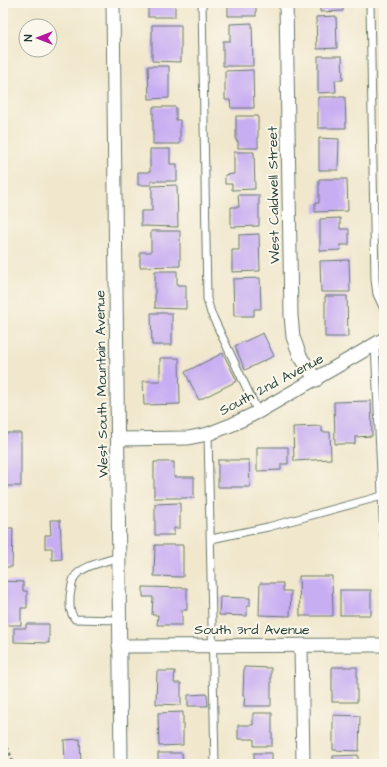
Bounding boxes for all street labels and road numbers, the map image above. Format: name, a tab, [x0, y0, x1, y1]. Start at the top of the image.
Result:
street label: West Caldwell Street	[263, 126, 285, 264]
street label: West South Mountain Avenue	[90, 290, 114, 478]
street label: South 2nd Avenue	[216, 349, 328, 421]
street label: South 3rd Avenue	[194, 620, 310, 640]

